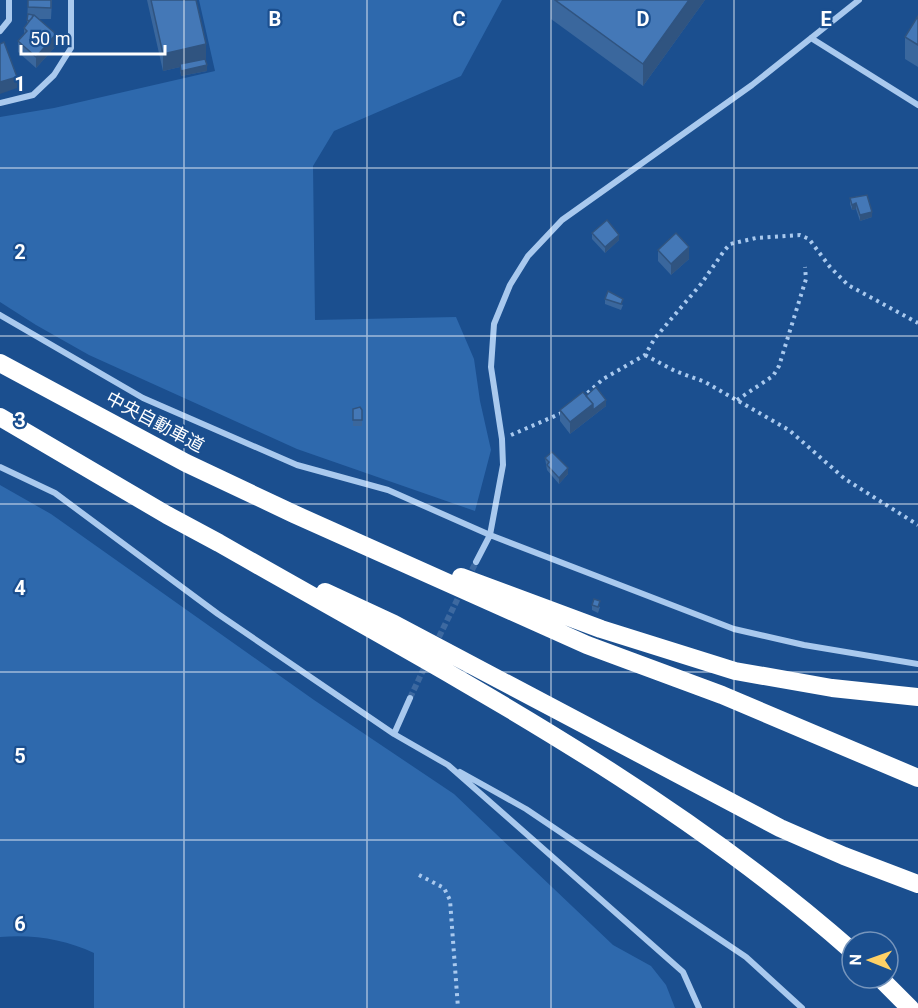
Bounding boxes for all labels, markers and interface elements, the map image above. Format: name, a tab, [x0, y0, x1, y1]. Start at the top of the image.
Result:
text: B	[269, 7, 281, 31]
text: C	[452, 7, 466, 31]
text: D	[637, 7, 650, 31]
text: E	[820, 7, 832, 31]
scale bar	[21, 18, 165, 56]
text: 50 m	[30, 28, 70, 49]
text: 1	[14, 72, 26, 96]
text: 2	[14, 240, 26, 264]
street label: 中央自動車道	[103, 387, 208, 456]
text: 3	[14, 408, 26, 432]
text: 4	[14, 576, 26, 600]
text: 5	[14, 744, 26, 768]
text: 6	[14, 912, 26, 936]
north arrow	[840, 930, 900, 990]
text: N	[846, 954, 865, 966]

